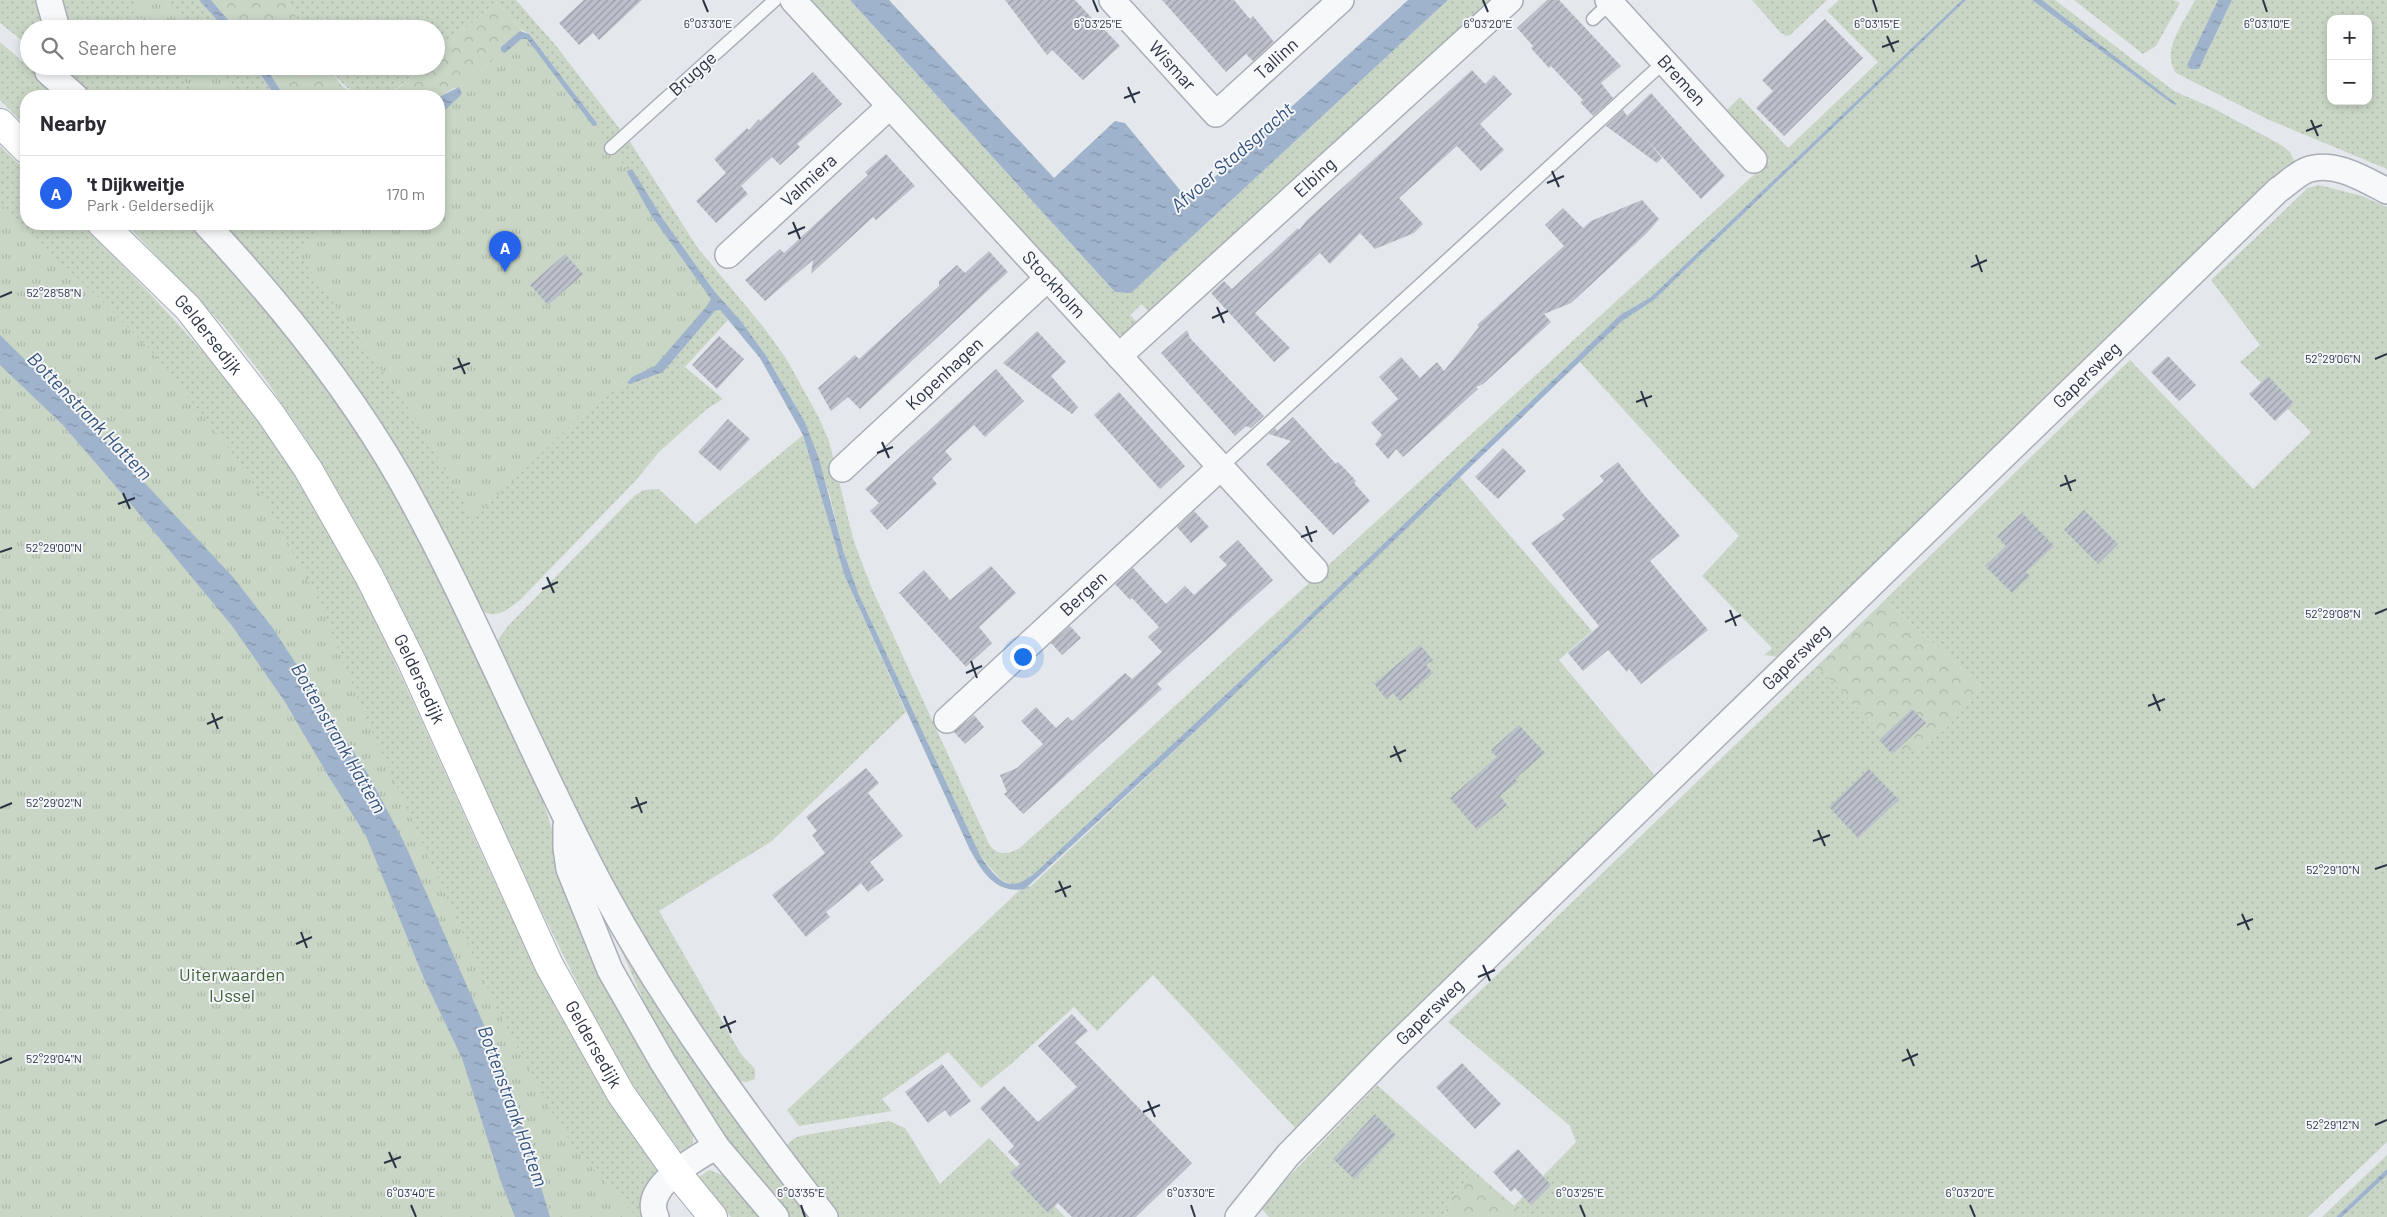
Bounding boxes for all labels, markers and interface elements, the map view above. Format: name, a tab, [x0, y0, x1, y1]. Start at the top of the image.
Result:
map controls	[2327, 15, 2372, 105]
button: +	[2327, 15, 2372, 60]
text: 6°03'30"E	[684, 16, 732, 30]
text: 6°03'25"E	[1074, 16, 1122, 30]
text: 6°03'20"E	[1464, 16, 1512, 30]
text: 6°03'15"E	[1854, 16, 1900, 30]
text: 6°03'10"E	[2244, 16, 2290, 30]
search box	[20, 20, 445, 75]
street label: Tallinn	[1249, 33, 1302, 84]
icon: search	[38, 34, 66, 62]
text: Search here	[78, 36, 177, 59]
street label: Wismar	[1144, 36, 1201, 95]
street label: Brugge	[664, 46, 721, 100]
street label: Bremen	[1653, 50, 1711, 110]
button: −	[2327, 60, 2372, 105]
water label: Afvoer Stadsgracht	[1166, 97, 1298, 216]
text: Nearby	[40, 110, 106, 135]
street label: Valmiera	[776, 149, 841, 211]
street label: Elbing	[1289, 152, 1340, 201]
text: 't Dijkweitje	[87, 172, 185, 195]
text: A	[51, 184, 61, 203]
text: 170 m	[386, 184, 425, 203]
text: Park · Geldersedijk	[87, 195, 214, 214]
pin: A	[489, 231, 521, 272]
street label: Stockholm	[1018, 246, 1091, 322]
text: 52°28'58"N	[26, 285, 82, 299]
street label: Geldersedijk	[171, 289, 248, 379]
street label: Kopenhagen	[901, 332, 987, 414]
street label: Gapersweg	[2048, 337, 2125, 412]
water label: Bottenstrank Hattem	[23, 347, 158, 485]
text: 52°29'06"N	[2305, 351, 2361, 365]
text: 52°29'00"N	[26, 540, 82, 554]
street label: Bergen	[1055, 566, 1111, 620]
text: 52°29'08"N	[2305, 606, 2361, 620]
street label: Gapersweg	[1757, 619, 1834, 694]
street label: Geldersedijk	[390, 630, 451, 727]
your location	[1010, 644, 1036, 670]
water label: Bottenstrank Hattem	[287, 659, 392, 817]
text: 52°29'02"N	[26, 795, 82, 809]
text: 52°29'10"N	[2306, 862, 2360, 876]
park label: Uiterwaarden IJssel	[179, 963, 285, 1006]
street label: Gapersweg	[1391, 974, 1468, 1049]
street label: Geldersedijk	[561, 996, 627, 1092]
water label: Bottenstrank Hattem	[474, 1022, 553, 1189]
text: 52°29'04"N	[26, 1051, 82, 1065]
text: 52°29'12"N	[2306, 1117, 2360, 1131]
text: 6°03'40"E	[387, 1185, 436, 1199]
text: 6°03'35"E	[777, 1185, 825, 1199]
text: 6°03'30"E	[1167, 1185, 1215, 1199]
text: 6°03'25"E	[1556, 1185, 1604, 1199]
text: 6°03'20"E	[1946, 1185, 1994, 1199]

